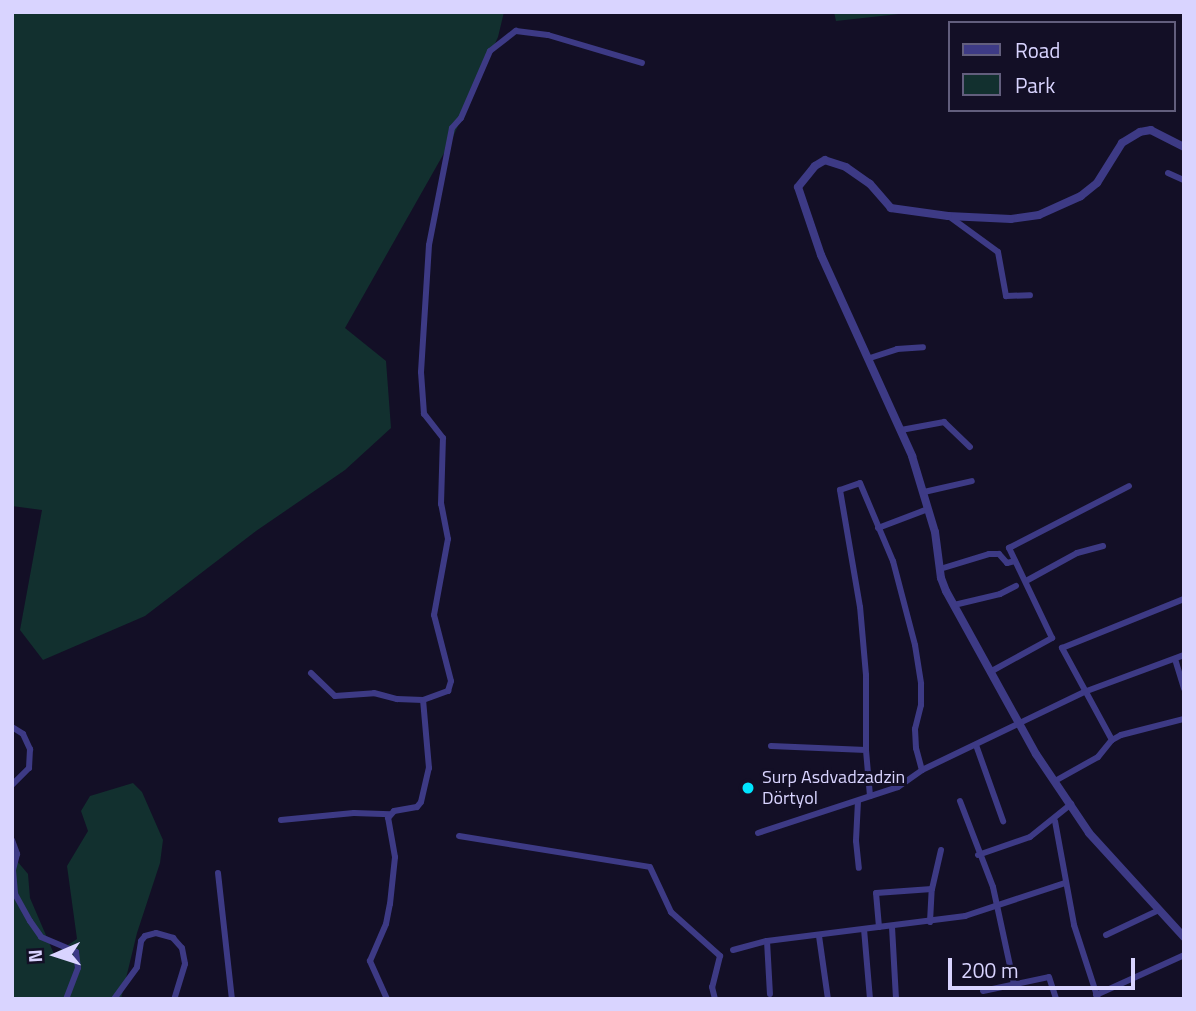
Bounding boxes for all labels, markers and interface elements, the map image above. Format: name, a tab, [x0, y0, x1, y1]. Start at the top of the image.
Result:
legend	[948, 21, 1175, 112]
text: Road	[1015, 34, 1060, 66]
text: Park	[1015, 69, 1055, 101]
place label: Surp Asdvadzadzin Dörtyol	[762, 767, 905, 810]
marker: Surp Asdvadzadzin Dörtyol	[740, 780, 756, 796]
north arrow	[21, 920, 91, 990]
scale bar	[951, 944, 1138, 988]
text: N	[20, 949, 49, 963]
text: 200 m	[961, 954, 1018, 986]

